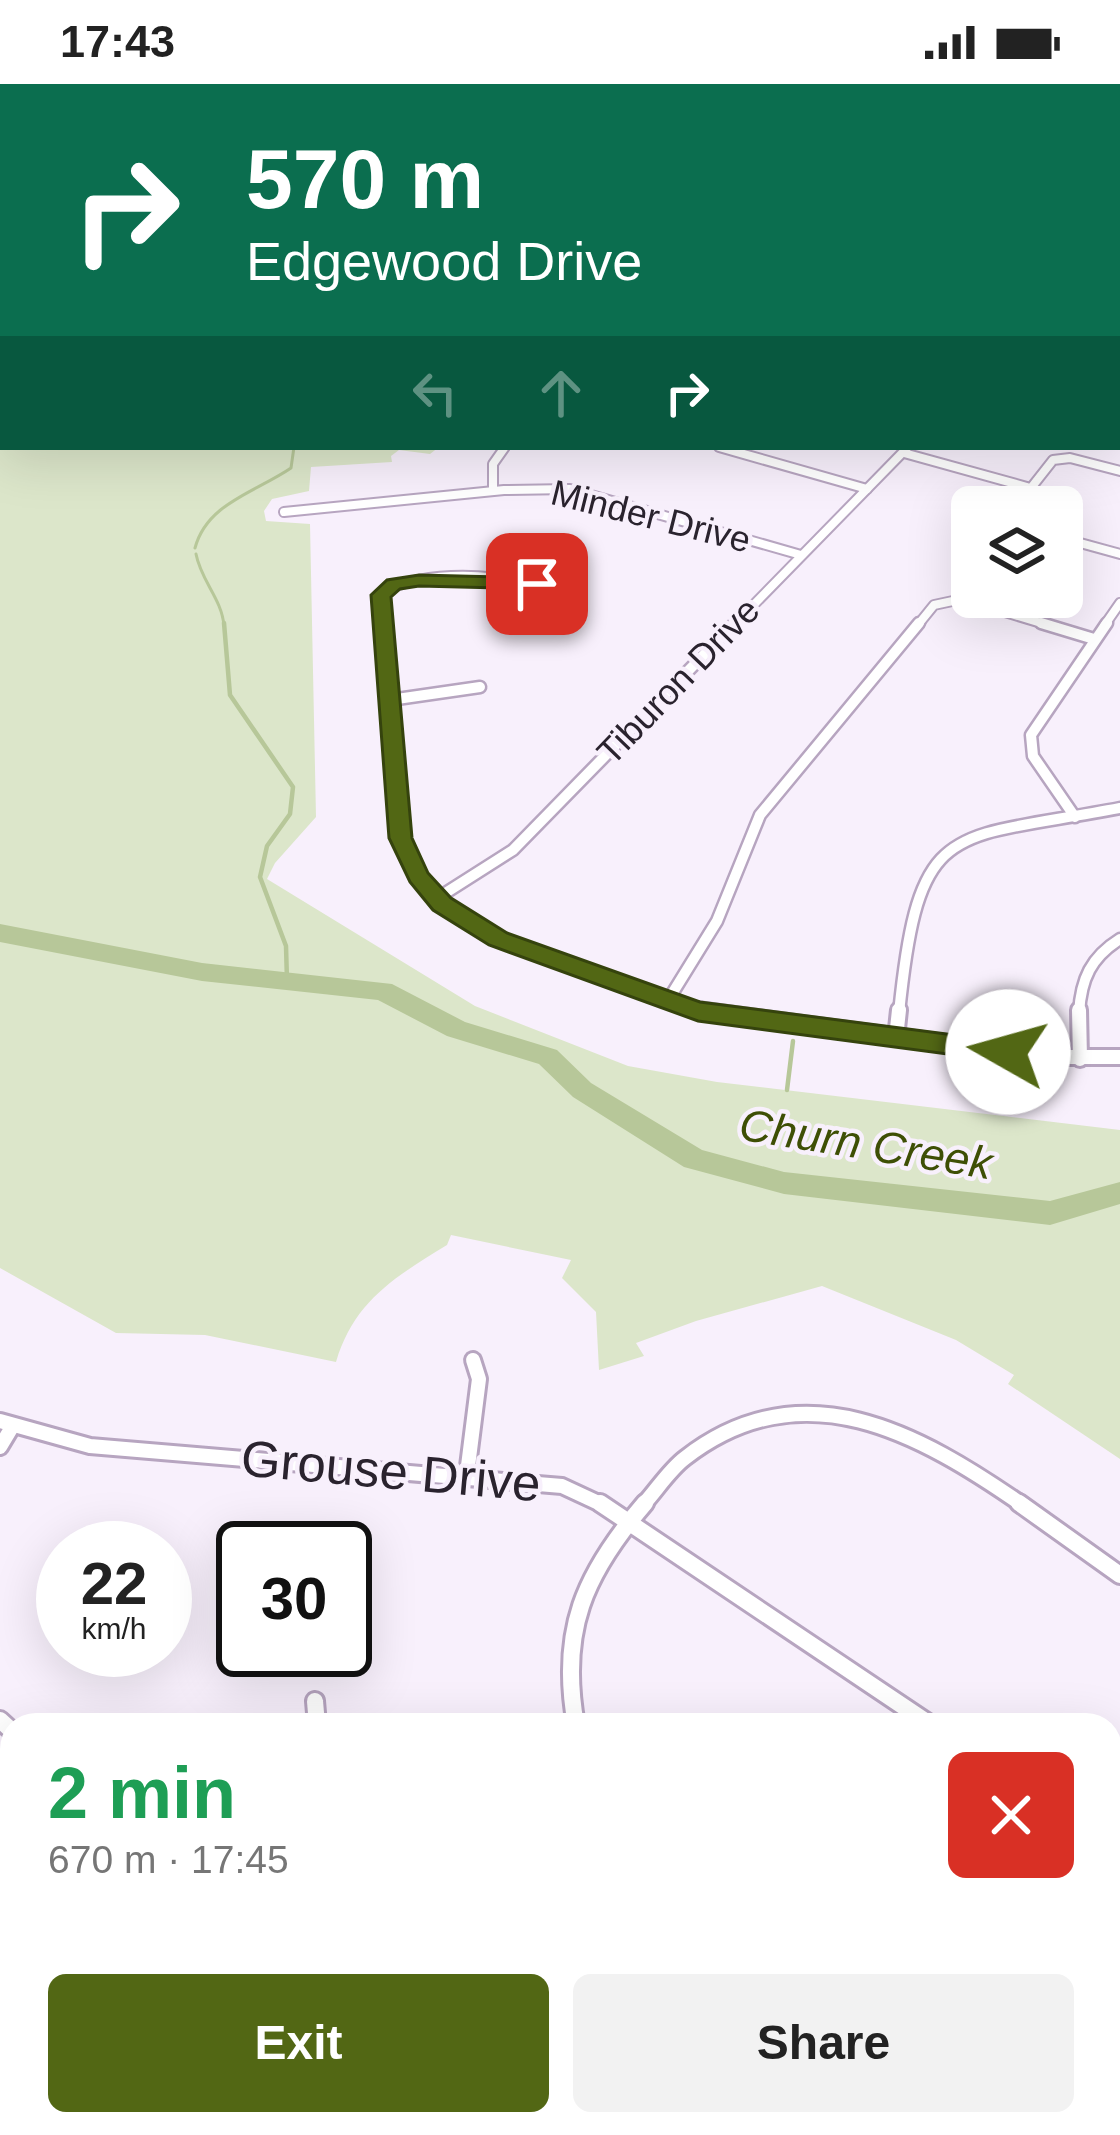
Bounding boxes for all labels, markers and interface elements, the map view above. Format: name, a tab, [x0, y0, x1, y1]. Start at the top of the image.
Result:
text: 17:43	[60, 16, 175, 67]
icon: right	[48, 132, 204, 288]
text: 570 m	[246, 132, 484, 226]
text: Edgewood Drive	[246, 231, 642, 291]
icon: left	[402, 360, 468, 426]
icon: ahead	[528, 360, 594, 426]
icon: right	[654, 360, 720, 426]
street label: Minder Drive	[547, 471, 755, 561]
map controls	[951, 486, 1083, 618]
button: layers	[951, 486, 1083, 618]
pin	[486, 533, 588, 635]
icon: arrive	[504, 551, 570, 617]
street label: Tiburon Drive	[589, 590, 767, 772]
position arrow	[945, 989, 1071, 1115]
water label: Churn Creek	[736, 1099, 998, 1190]
street label: Grouse Drive	[239, 1430, 543, 1512]
speed limit sign: 30	[216, 1521, 372, 1677]
text: 22	[81, 1550, 147, 1617]
text: km/h	[81, 1612, 147, 1645]
button: close	[948, 1752, 1074, 1878]
text: 2 min	[48, 1753, 236, 1833]
text: 670 m · 17:45	[48, 1838, 289, 1881]
button: Exit	[48, 1974, 549, 2112]
button: Share	[573, 1974, 1074, 2112]

